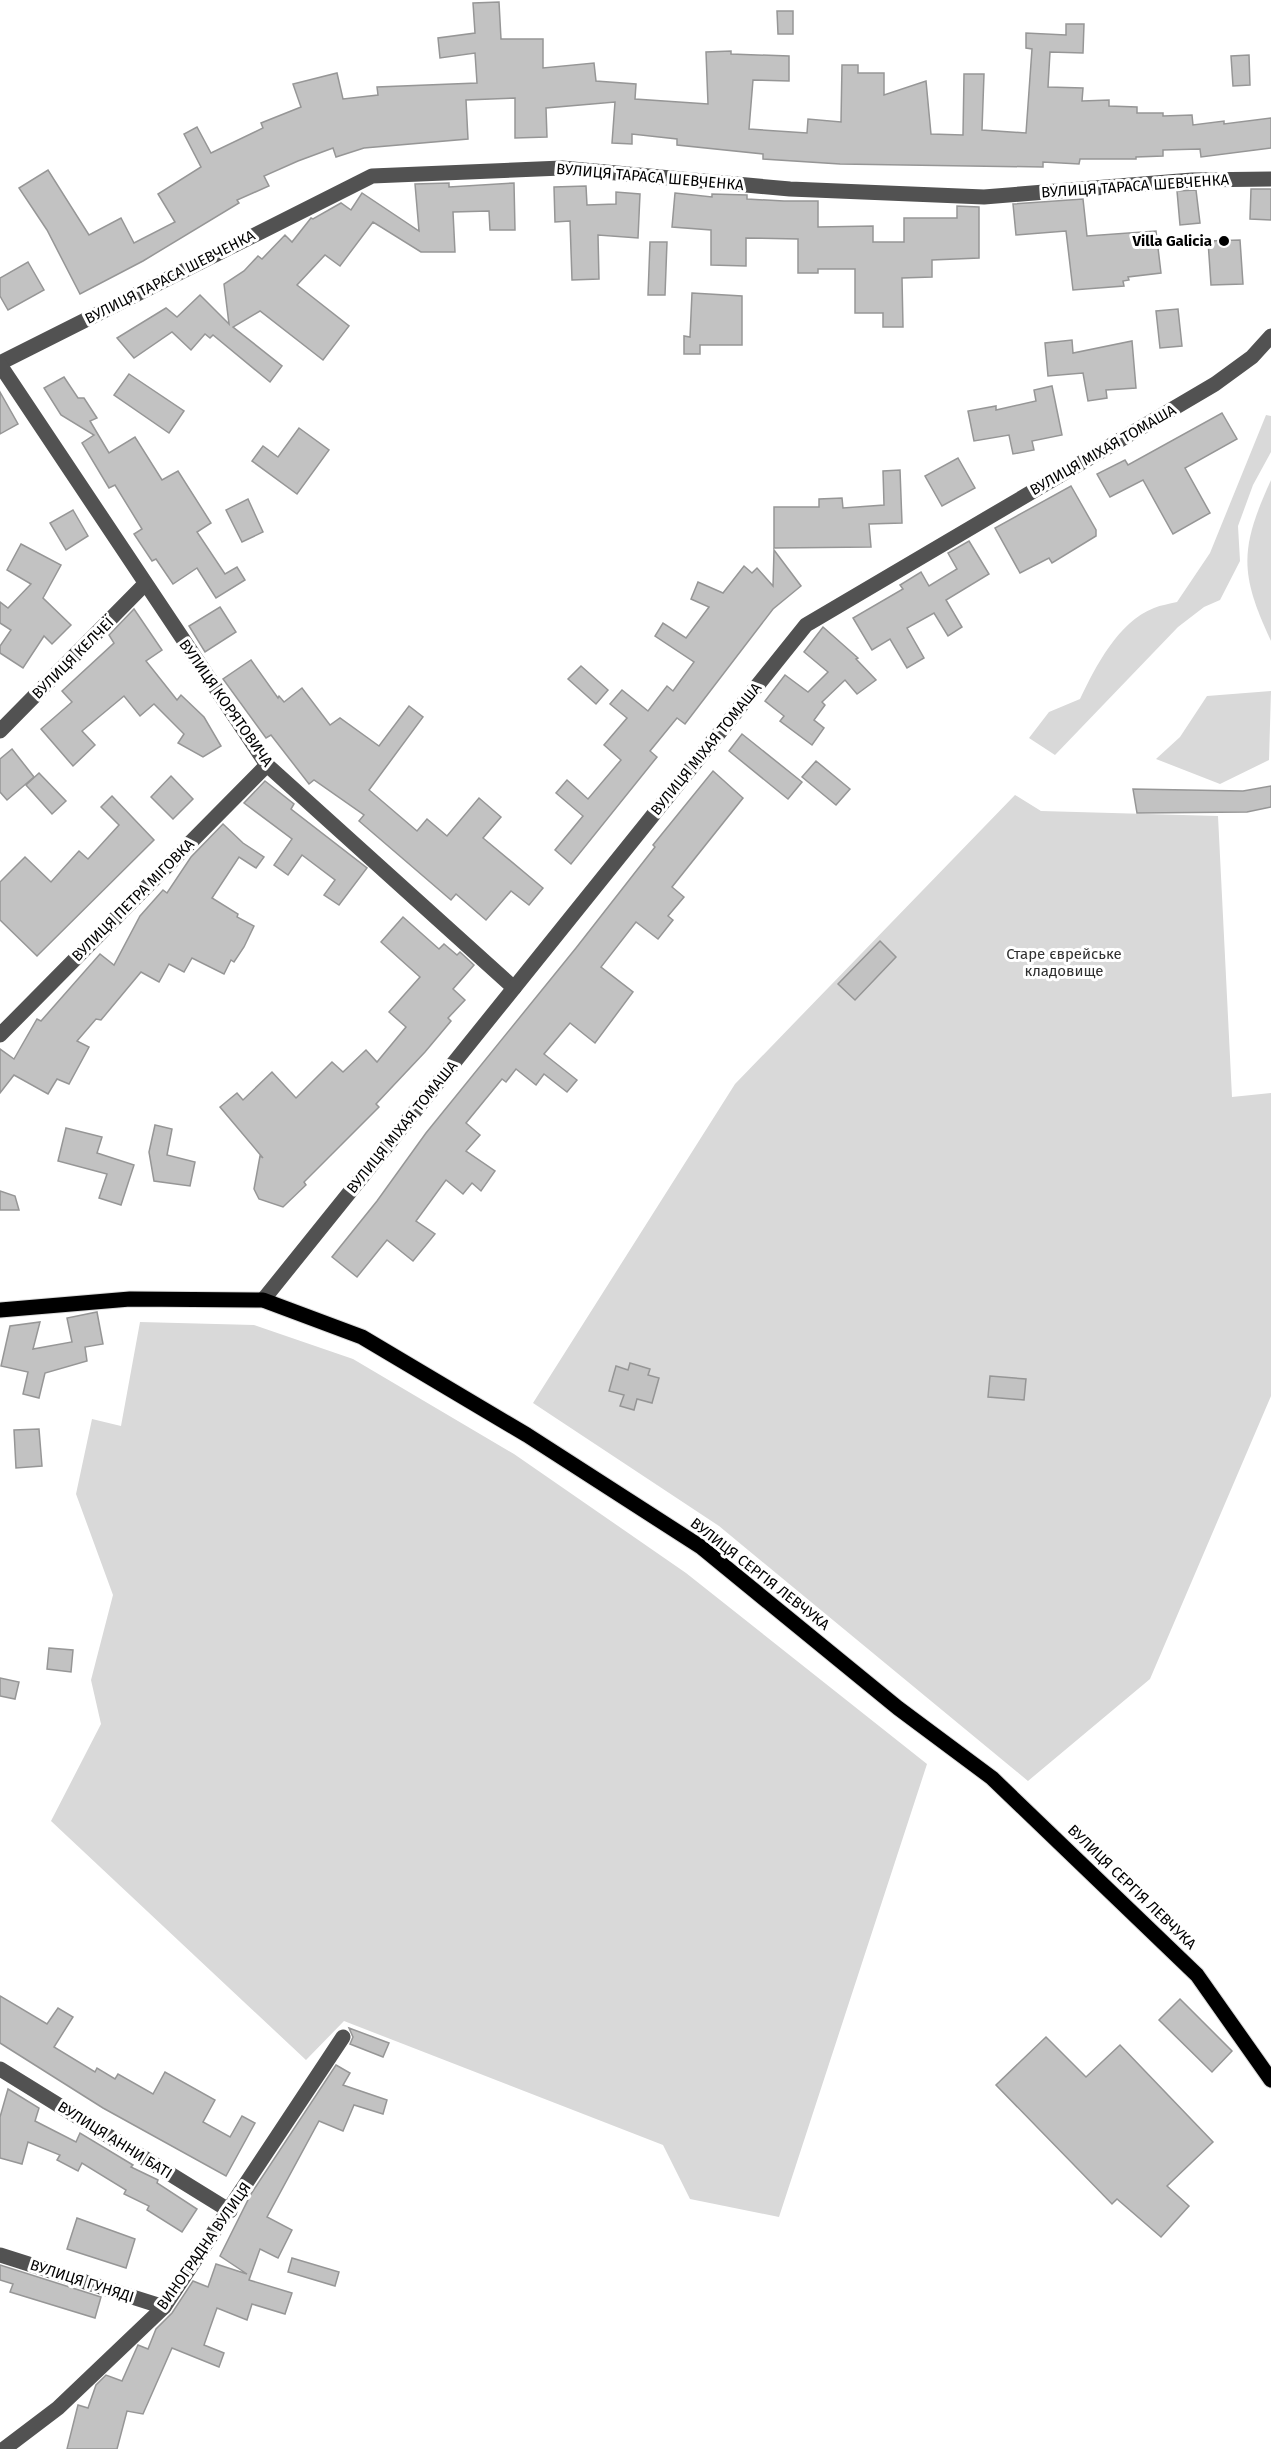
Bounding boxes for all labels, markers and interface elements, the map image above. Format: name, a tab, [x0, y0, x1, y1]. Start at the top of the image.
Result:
street label: ВУЛИЦЯ ТАРАСА ШЕВЧЕНКА	[555, 160, 745, 194]
street label: ВУЛИЦЯ ТАРАСА ШЕВЧЕНКА	[1040, 170, 1230, 202]
street label: ВУЛИЦЯ ТАРАСА ШЕВЧЕНКА	[82, 226, 258, 328]
place label: Villa Galicia	[1132, 232, 1212, 250]
marker: Villa Galicia	[1217, 234, 1231, 248]
street label: ВУЛИЦЯ МІХАЯ ТОМАША	[1027, 401, 1180, 499]
street label: ВУЛИЦЯ КЕЛЧЕЇ	[28, 613, 118, 703]
street label: ВУЛИЦЯ КОРЯТОВИЧА	[175, 636, 277, 770]
street label: ВУЛИЦЯ МІХАЯ ТОМАША	[647, 679, 765, 819]
street label: ВУЛИЦЯ ПЕТРА МІГОВКА	[68, 835, 198, 965]
park label: Старе єврейське кладовище	[1006, 945, 1122, 980]
street label: ВУЛИЦЯ МІХАЯ ТОМАША	[343, 1057, 461, 1197]
street label: ВУЛИЦЯ СЕРГІЯ ЛЕВЧУКА	[687, 1514, 833, 1634]
street label: ВУЛИЦЯ СЕРГІЯ ЛЕВЧУКА	[1064, 1821, 1200, 1953]
street label: ВУЛИЦЯ АННИ БАТІ	[54, 2098, 176, 2182]
street label: ВИНОГРАДНА ВУЛИЦЯ	[153, 2179, 255, 2313]
street label: ВУЛИЦЯ ГУНЯДІ	[28, 2256, 136, 2306]

